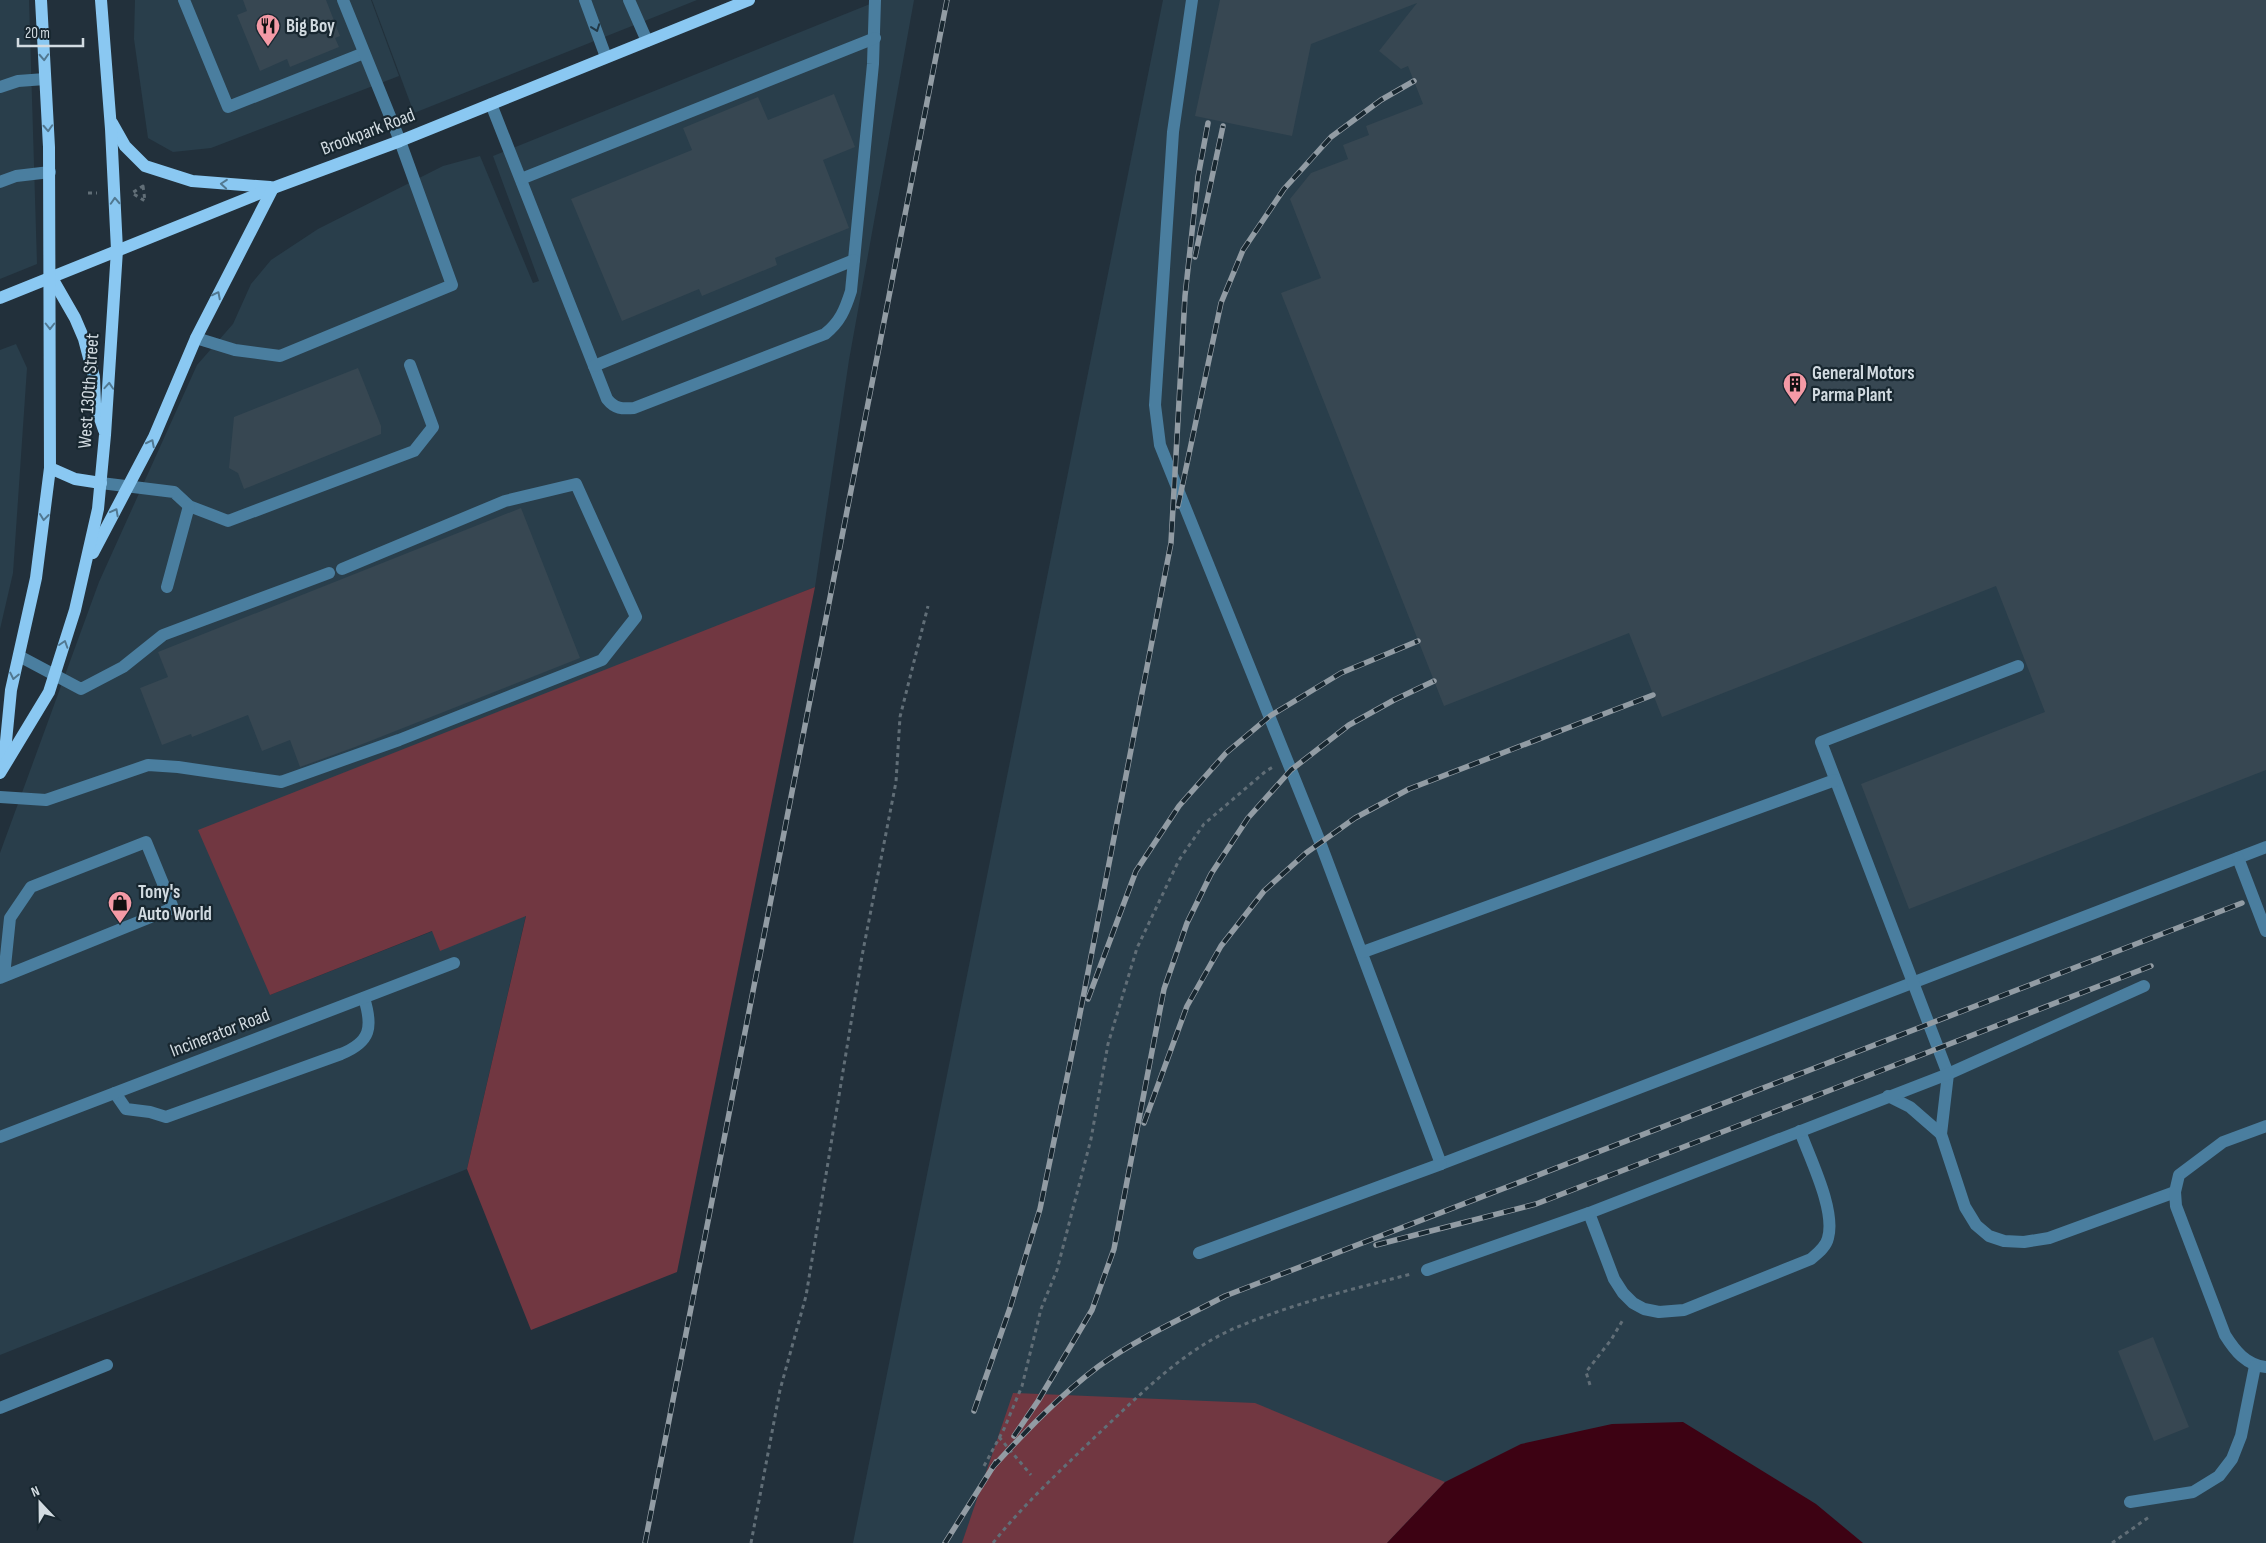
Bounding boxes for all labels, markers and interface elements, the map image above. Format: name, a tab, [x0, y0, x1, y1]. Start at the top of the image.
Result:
restaurant icon: Big Boy	[255, 13, 281, 47]
scale bar	[18, 15, 82, 47]
place label: Big Boy	[286, 15, 335, 38]
text: 20 m	[25, 24, 50, 43]
one-way arrow	[590, 24, 600, 32]
one-way arrow	[39, 53, 50, 61]
street label: Brookpark Road	[318, 103, 418, 161]
one-way arrow	[43, 124, 54, 132]
one-way arrow	[220, 178, 228, 189]
one-way arrow	[109, 197, 120, 205]
one-way arrow	[211, 291, 221, 300]
one-way arrow	[45, 322, 55, 330]
street label: West 130th Street	[74, 332, 105, 449]
place label: General Motors Parma Plant	[1812, 362, 1915, 407]
building icon: General Motors Parma Plant	[1782, 371, 1808, 405]
one-way arrow	[103, 382, 114, 390]
one-way arrow	[145, 440, 155, 449]
one-way arrow	[109, 508, 119, 517]
one-way arrow	[39, 513, 50, 521]
one-way arrow	[59, 640, 69, 648]
one-way arrow	[9, 672, 20, 681]
place label: Tony's Auto World	[137, 881, 212, 926]
shop icon: Tony's Auto World	[107, 890, 133, 924]
street label: Incinerator Road	[167, 1003, 273, 1063]
north arrow	[15, 1478, 65, 1528]
text: N	[29, 1482, 42, 1501]

